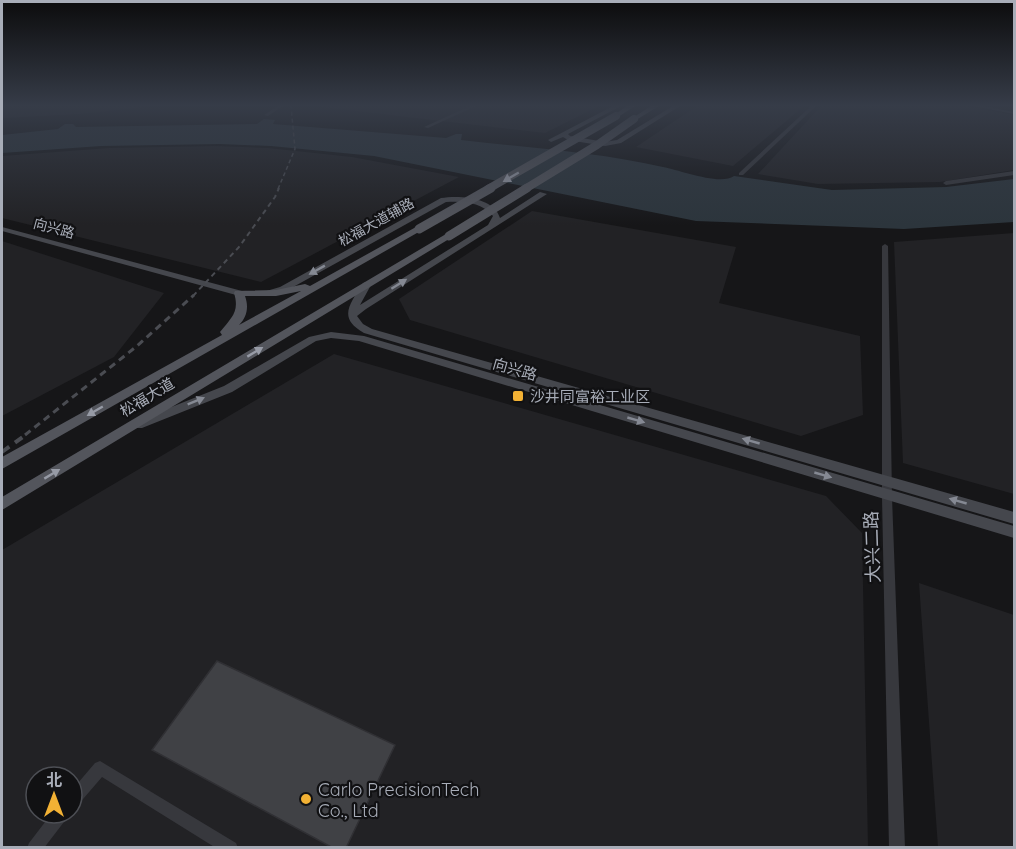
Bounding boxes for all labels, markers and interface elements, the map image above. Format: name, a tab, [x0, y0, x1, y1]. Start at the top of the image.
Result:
one-way arrow	[502, 172, 519, 182]
street label: 松福大道辅路	[335, 194, 417, 250]
street label: 向兴路	[31, 214, 77, 242]
one-way arrow	[308, 265, 325, 275]
one-way arrow	[391, 278, 407, 289]
one-way arrow	[247, 346, 263, 357]
street label: 向兴路	[491, 354, 539, 384]
street label: 松福大道	[116, 373, 178, 421]
place label: 沙井同富裕工业区	[530, 387, 650, 406]
marker: 沙井同富裕工业区	[511, 389, 525, 403]
one-way arrow	[188, 396, 206, 406]
one-way arrow	[87, 405, 104, 415]
one-way arrow	[627, 416, 645, 425]
one-way arrow	[742, 436, 760, 445]
one-way arrow	[44, 468, 60, 479]
one-way arrow	[814, 471, 832, 480]
one-way arrow	[949, 496, 967, 506]
street label: 大兴二路	[859, 511, 885, 583]
north arrow	[24, 765, 84, 825]
text: 北	[46, 770, 62, 790]
place label: Carlo PrecisionTech Co., Ltd	[318, 778, 479, 822]
marker: Carlo PrecisionTech Co., Ltd	[299, 792, 313, 806]

